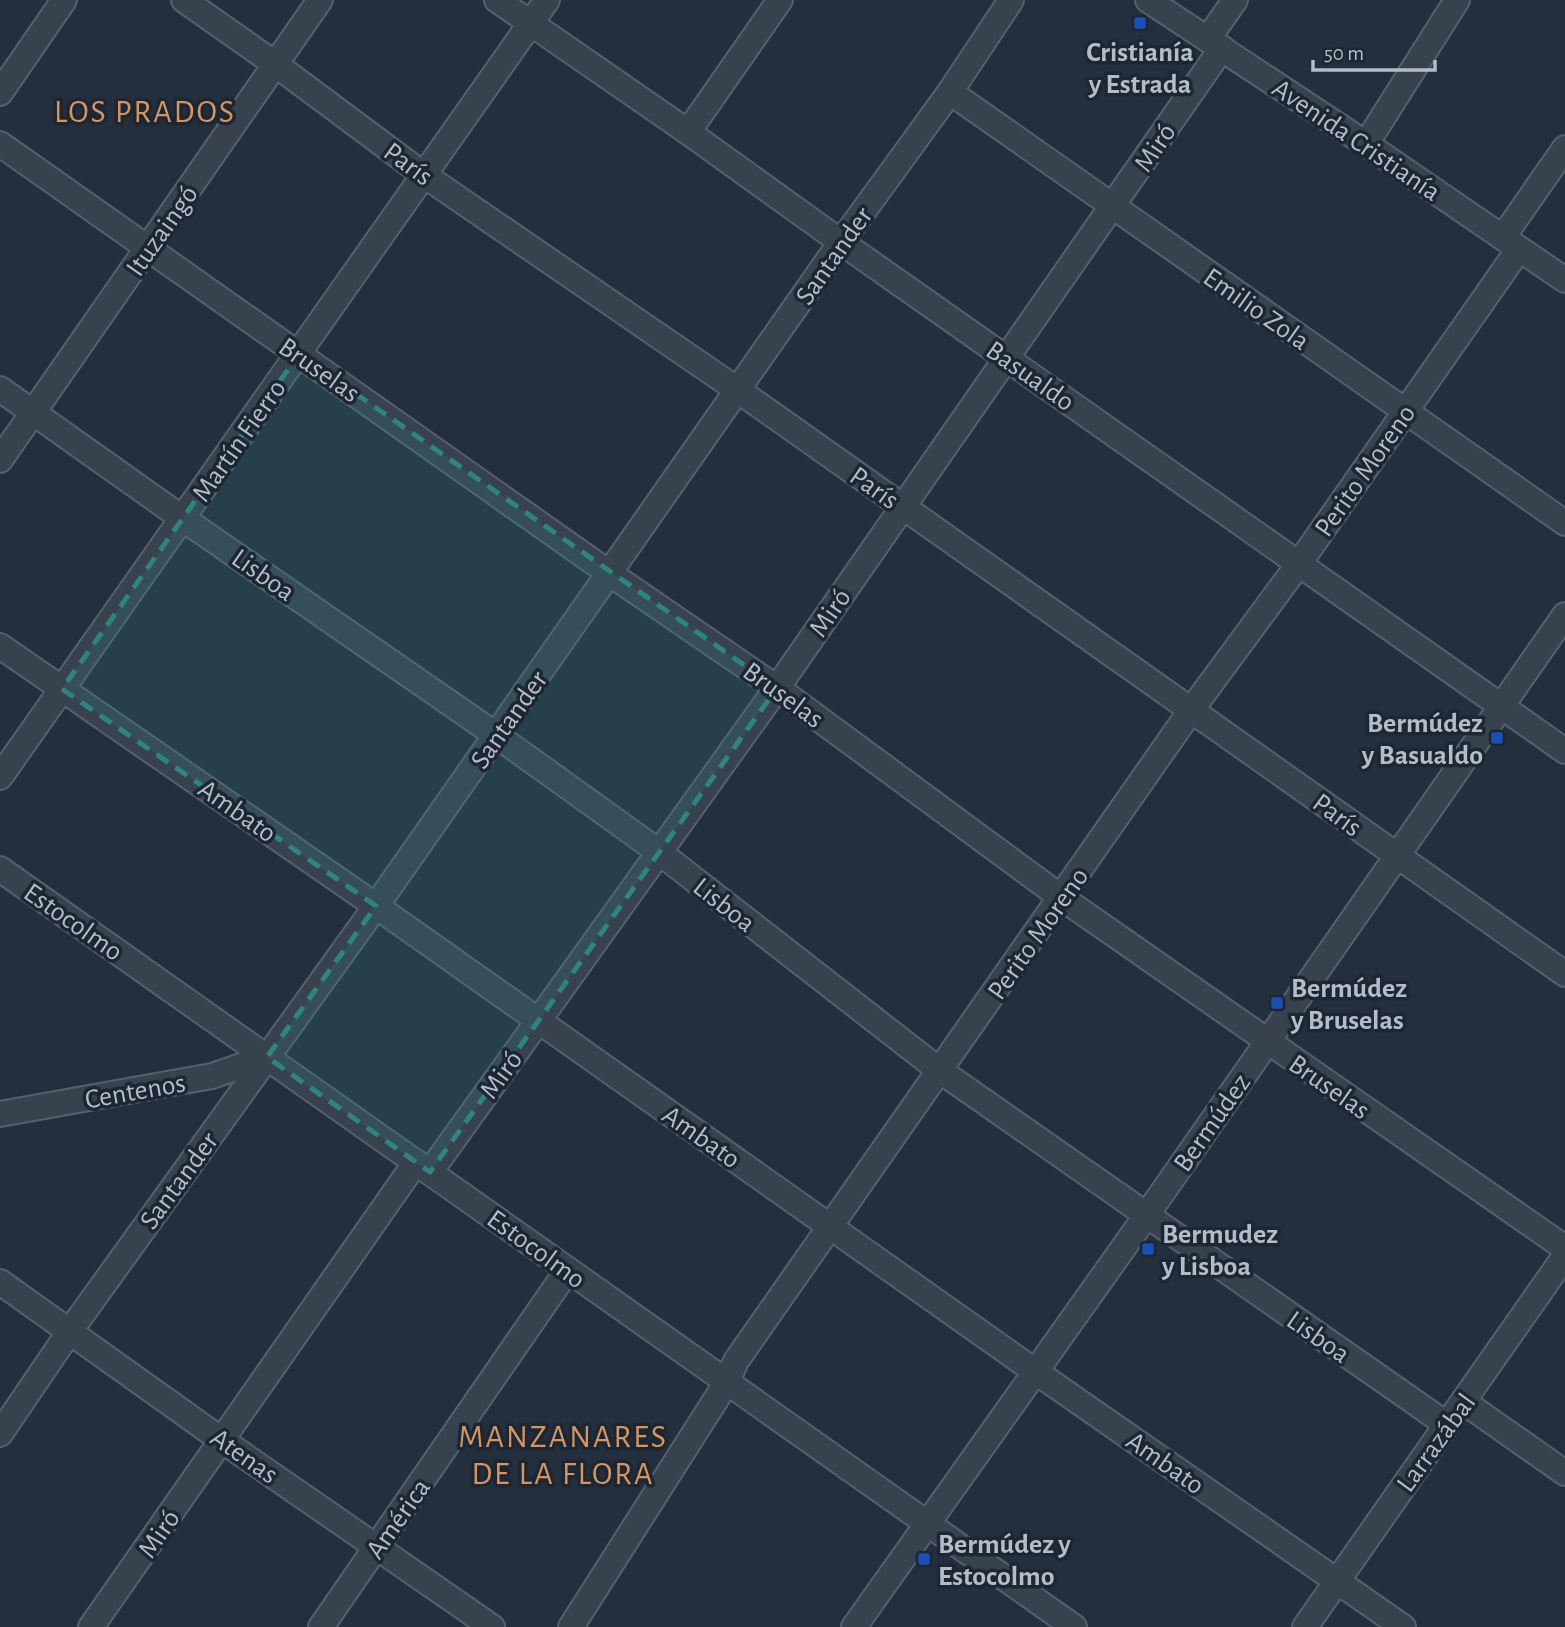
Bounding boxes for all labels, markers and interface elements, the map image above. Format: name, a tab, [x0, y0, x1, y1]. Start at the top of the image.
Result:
marker: Cristianía y Estrada	[1132, 15, 1148, 31]
scale bar	[1313, 28, 1436, 72]
place label: Cristianía y Estrada	[1086, 39, 1194, 99]
text: 50 m	[1324, 43, 1364, 64]
street label: Avenida Cristianía	[1267, 74, 1445, 207]
district label: LOS PRADOS	[54, 96, 236, 128]
street label: Miró	[1130, 119, 1182, 177]
street label: París	[378, 138, 437, 191]
street label: Ituzaingó	[121, 181, 204, 282]
street label: Santander	[791, 202, 878, 310]
street label: Emilio Zola	[1198, 263, 1314, 356]
street label: Bruselas	[273, 333, 364, 408]
street label: Basualdo	[981, 336, 1079, 417]
street label: Martín Fierro	[187, 375, 292, 507]
street label: Perito Moreno	[1310, 400, 1421, 542]
street label: París	[844, 462, 903, 515]
street label: Lisboa	[226, 544, 300, 607]
street label: Miró	[804, 584, 857, 642]
street label: Bruselas	[738, 657, 828, 734]
street label: Santander	[466, 666, 553, 774]
place label: Bermúdez y Basualdo	[1361, 710, 1483, 770]
marker: Bermúdez y Basualdo	[1489, 730, 1505, 746]
street label: Ambato	[193, 775, 281, 848]
street label: París	[1307, 789, 1366, 842]
street label: Perito Moreno	[983, 863, 1094, 1005]
street label: Lisboa	[688, 873, 760, 938]
street label: Estocolmo	[18, 879, 127, 967]
place label: Bermúdez y Bruselas	[1290, 975, 1407, 1035]
marker: Bermúdez y Bruselas	[1269, 995, 1285, 1011]
street label: Miró	[475, 1046, 528, 1104]
street label: Bruselas	[1283, 1050, 1374, 1125]
street label: Centenos	[83, 1069, 188, 1115]
street label: Bermúdez	[1169, 1069, 1256, 1177]
street label: Ambato	[657, 1101, 745, 1174]
street label: Santander	[135, 1128, 224, 1235]
street label: Estocolmo	[482, 1205, 590, 1294]
place label: Bermudez y Lisboa	[1161, 1221, 1278, 1281]
marker: Bermudez y Lisboa	[1140, 1241, 1156, 1257]
street label: Lisboa	[1281, 1306, 1355, 1369]
street label: Larrazábal	[1392, 1389, 1481, 1497]
district label: MANZANARES DE LA FLORA	[458, 1421, 668, 1490]
street label: Atenas	[205, 1424, 283, 1490]
street label: Ambato	[1121, 1427, 1209, 1500]
street label: América	[361, 1474, 436, 1564]
street label: Miró	[133, 1505, 186, 1563]
place label: Bermúdez y Estocolmo	[938, 1531, 1071, 1591]
marker: Bermúdez y Estocolmo	[916, 1551, 932, 1567]

